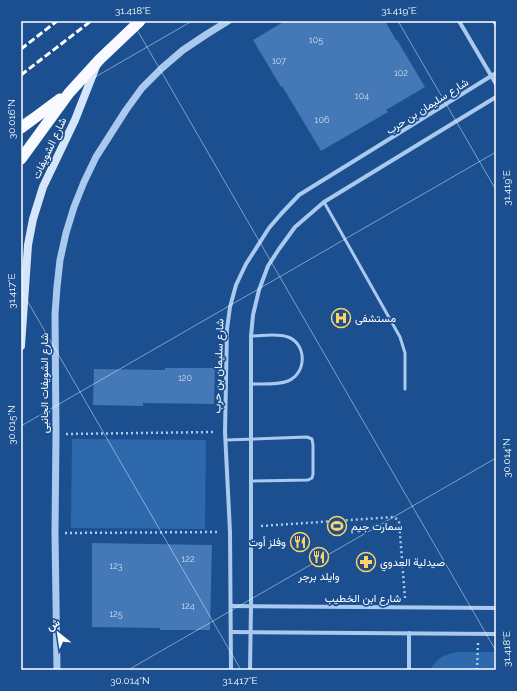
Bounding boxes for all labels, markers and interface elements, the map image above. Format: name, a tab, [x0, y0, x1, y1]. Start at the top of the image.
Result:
text: 31.418°E	[115, 5, 151, 16]
text: 31.419°E	[381, 5, 417, 16]
house number: 105	[309, 35, 323, 45]
house number: 107	[272, 56, 286, 66]
house number: 102	[394, 68, 408, 78]
street label: شارع سليمان بن حرب	[384, 76, 472, 138]
house number: 104	[355, 91, 369, 101]
text: 30.016°N	[6, 99, 17, 139]
street label: شارع الشويفات	[30, 115, 70, 181]
house number: 106	[315, 115, 330, 125]
text: 31.419°E	[501, 170, 512, 206]
text: 31.417°E	[6, 273, 17, 309]
hospital icon: مستشفى	[330, 307, 352, 329]
place label: مستشفى	[355, 312, 396, 325]
street label: شارع سليمان بن حرب	[210, 318, 228, 414]
street label: شارع الشويفات الجانبى	[38, 333, 52, 433]
house number: 120	[178, 373, 193, 383]
text: 30.015°N	[6, 405, 17, 445]
text: 30.014°N	[501, 438, 512, 478]
sports icon: سمارت جيم	[326, 515, 348, 537]
place label: سمارت جيم	[351, 520, 403, 534]
restaurant icon: وفلز أوت	[289, 531, 311, 553]
place label: وفلز أوت	[248, 536, 286, 549]
restaurant icon: وايلد برجر	[308, 546, 330, 568]
pharmacy icon: صيدلية العدوي	[355, 551, 377, 573]
house number: 122	[181, 554, 195, 564]
place label: صيدلية العدوي	[380, 556, 445, 572]
house number: 123	[109, 561, 123, 571]
place label: وايلد برجر	[297, 570, 340, 583]
street label: شارع ابن الخطيب	[325, 592, 401, 606]
house number: 124	[181, 601, 195, 611]
house number: 125	[109, 609, 123, 619]
north arrow	[38, 613, 78, 653]
text: ش	[44, 616, 62, 634]
text: 31.418°E	[501, 631, 512, 667]
text: 30.014°N	[110, 675, 150, 686]
text: 31.417°E	[222, 675, 258, 686]

